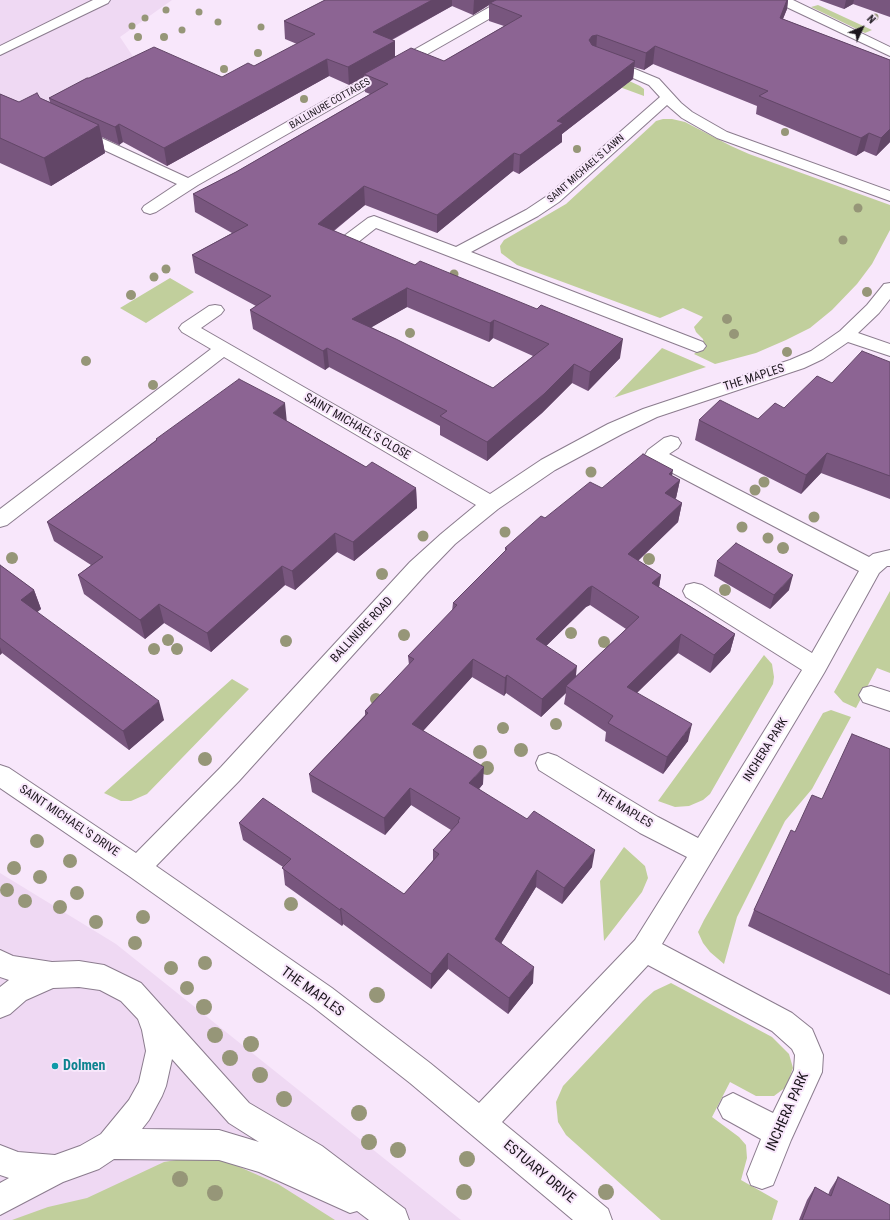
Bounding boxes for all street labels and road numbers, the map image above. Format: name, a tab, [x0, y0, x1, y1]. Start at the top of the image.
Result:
street label: BALLINURE COTTAGES	[288, 76, 372, 132]
street label: SAINT MICHAEL'S LAWN	[545, 132, 627, 206]
street label: THE MAPLES	[722, 361, 786, 395]
street label: SAINT MICHAEL'S CLOSE	[301, 391, 413, 463]
street label: BALLINURE ROAD	[328, 594, 396, 666]
street label: INCHERA PARK	[741, 716, 791, 784]
street label: SAINT MICHAEL'S DRIVE	[16, 782, 122, 860]
street label: THE MAPLES	[593, 787, 655, 831]
street label: THE MAPLES	[277, 964, 347, 1020]
street label: INCHERA PARK	[763, 1070, 813, 1154]
street label: ESTUARY DRIVE	[500, 1137, 578, 1207]

